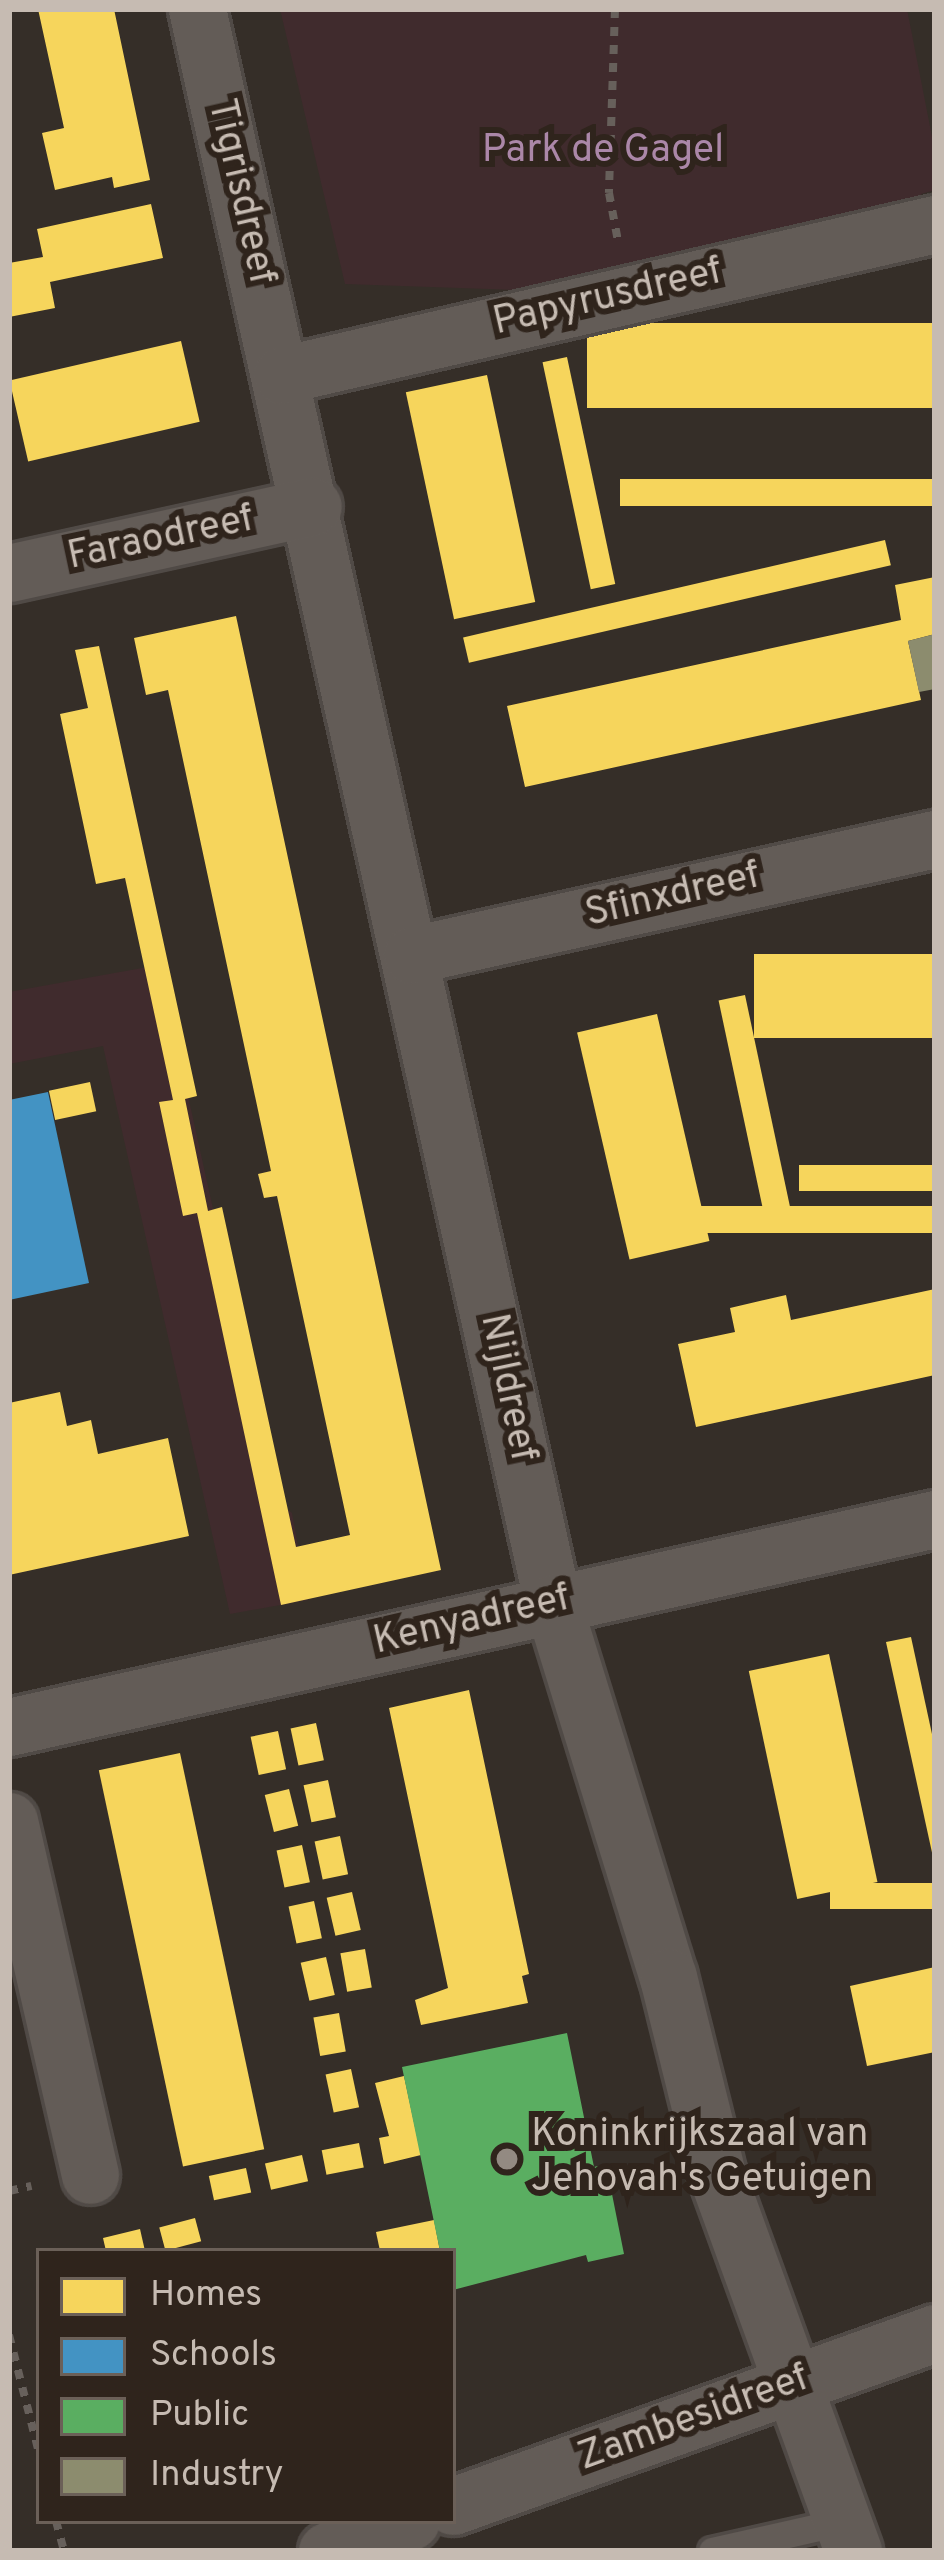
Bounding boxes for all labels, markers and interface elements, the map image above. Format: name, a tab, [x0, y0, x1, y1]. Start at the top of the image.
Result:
street label: Tigrisdreef	[195, 95, 283, 289]
park label: Park de Gagel	[482, 129, 724, 175]
street label: Papyrusdreef	[489, 250, 727, 348]
street label: Faraodreef	[64, 497, 258, 583]
street label: Sfinxdreef	[581, 854, 765, 940]
street label: Nijldreef	[468, 1310, 544, 1466]
street label: Kenyadreef	[369, 1577, 575, 1667]
place label: Koninkrijkszaal van Jehovah's Getuigen	[531, 2114, 873, 2205]
marker: Koninkrijkszaal van Jehovah's Getuigen	[494, 2146, 520, 2172]
legend	[36, 2248, 456, 2524]
text: Homes	[150, 2273, 262, 2319]
text: Schools	[150, 2333, 277, 2379]
street label: Zambesidreef	[572, 2357, 816, 2483]
text: Public	[150, 2393, 249, 2439]
text: Industry	[150, 2453, 284, 2499]

